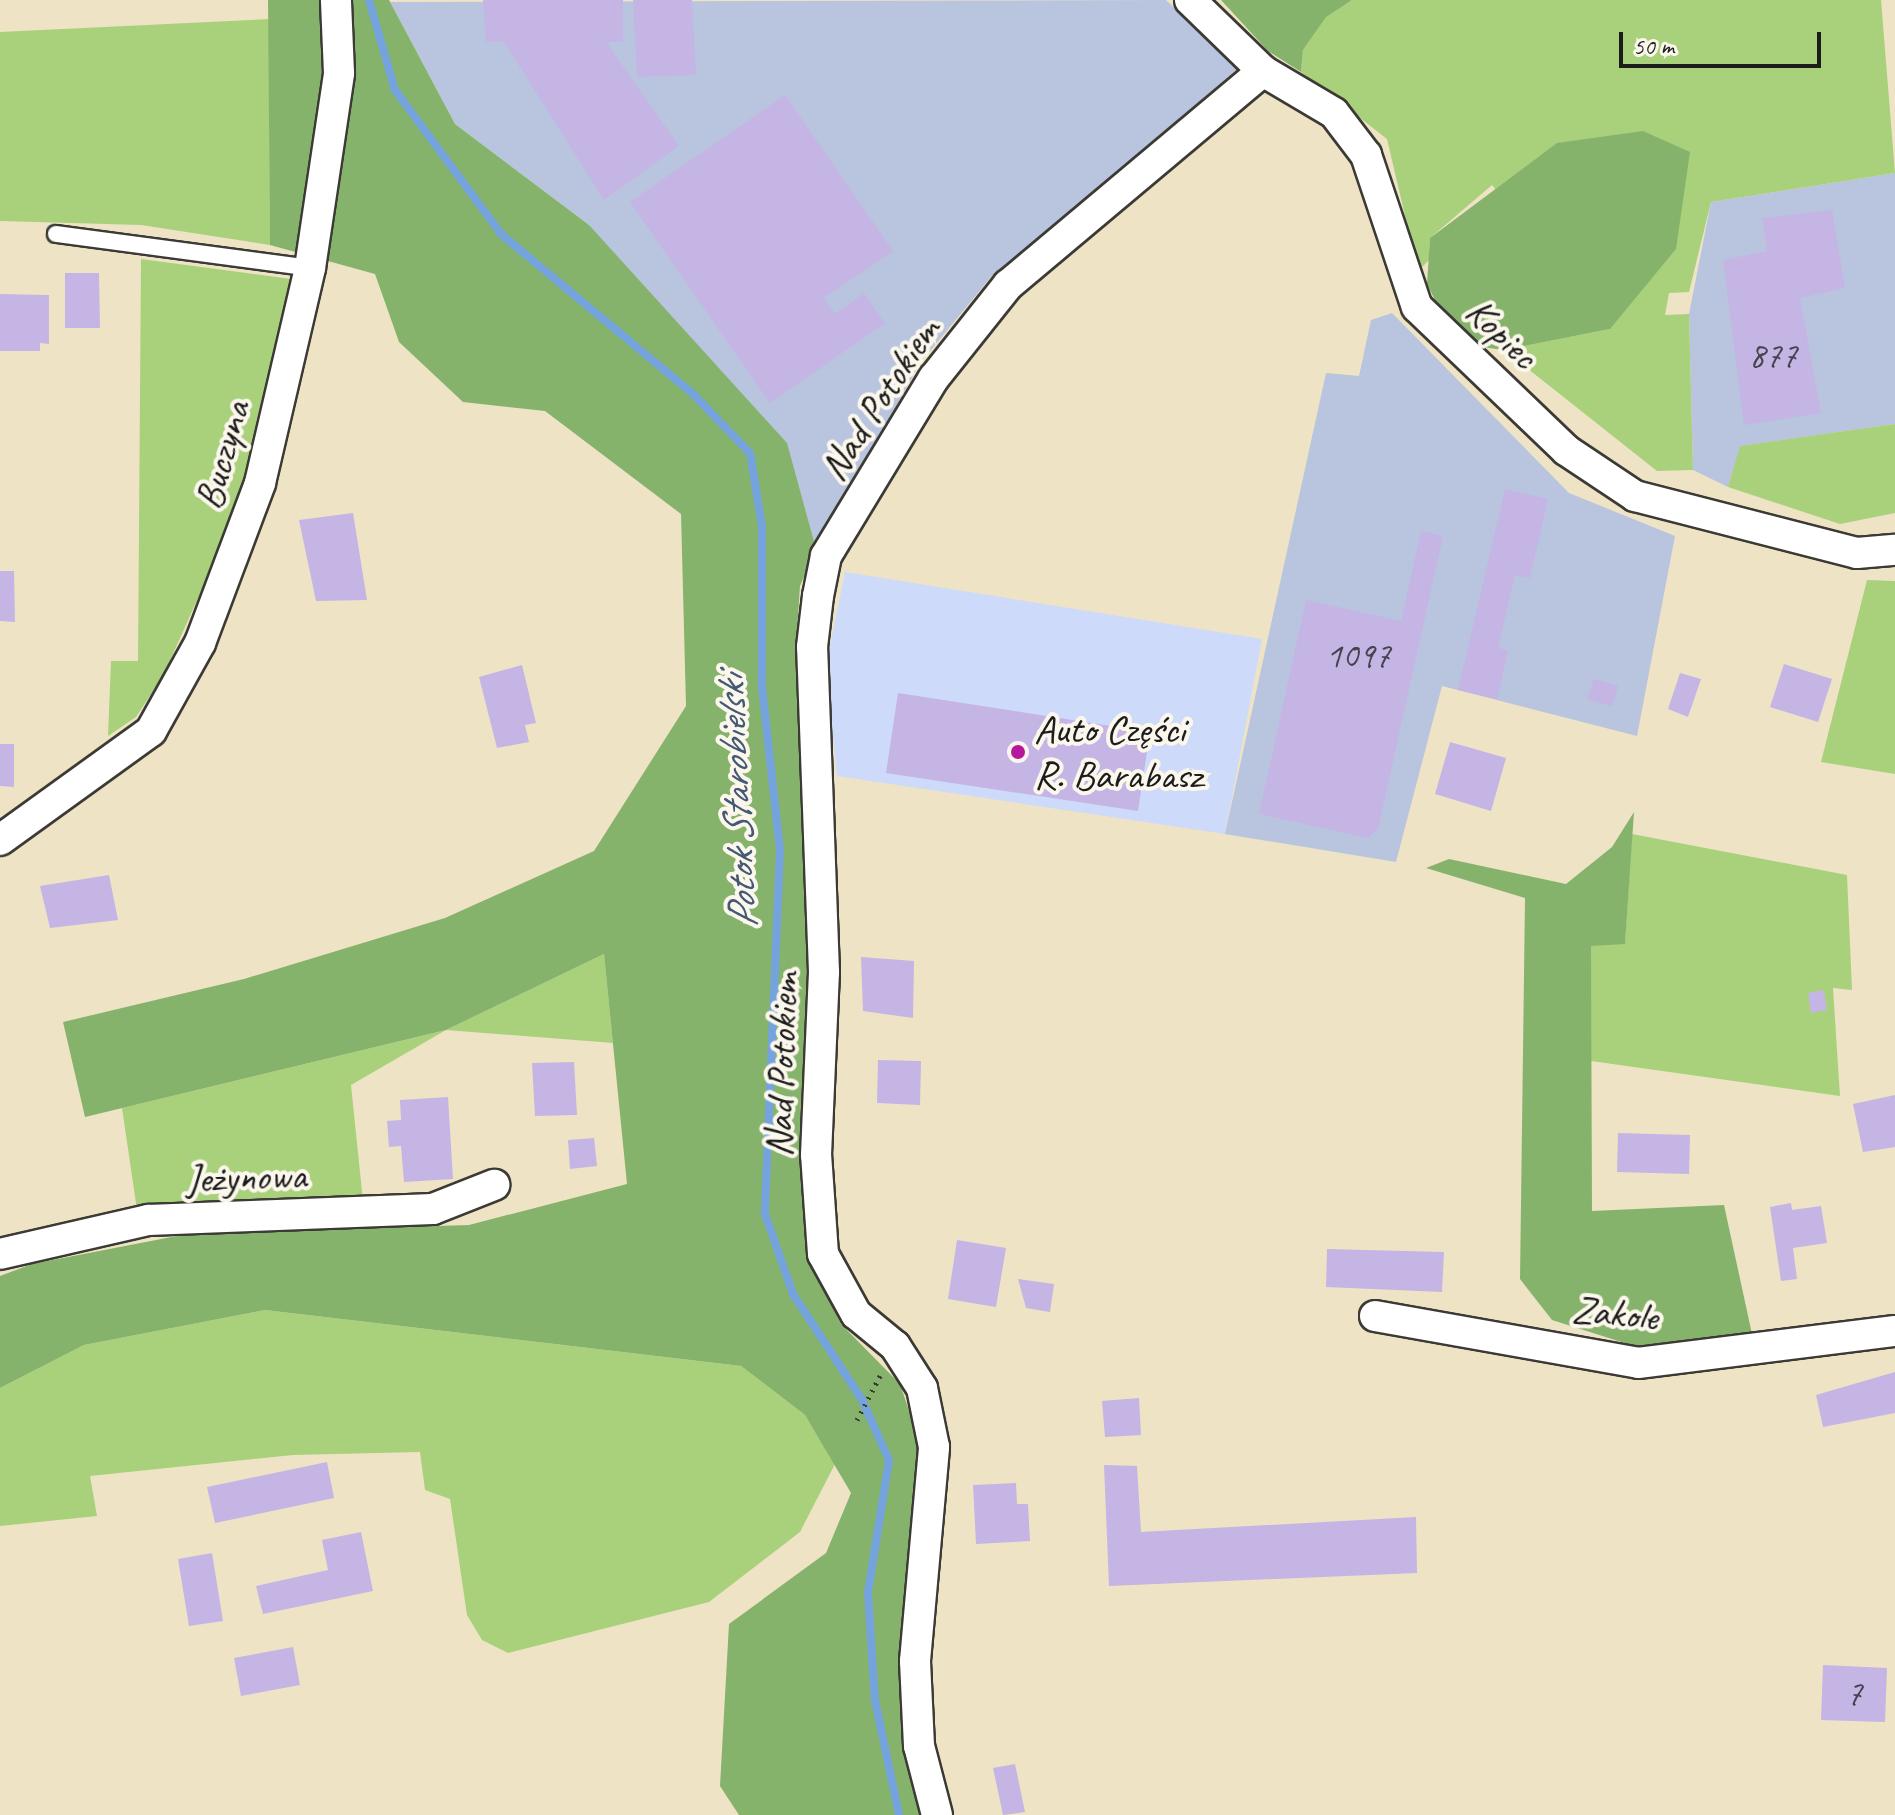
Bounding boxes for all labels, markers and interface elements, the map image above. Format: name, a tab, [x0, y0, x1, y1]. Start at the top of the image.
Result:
scale bar	[1623, 16, 1825, 66]
text: 50 m	[1633, 31, 1674, 61]
street label: Kopiec	[1456, 287, 1548, 379]
street label: Nad Potokiem	[809, 309, 949, 489]
house number: 877	[1749, 334, 1797, 378]
street label: Buczyna	[184, 395, 260, 515]
house number: 1097	[1326, 634, 1390, 678]
water label: Potok Starobielski	[705, 673, 769, 931]
place label: Auto Części R. Barabasz	[1034, 705, 1202, 799]
marker: Auto Części R. Barabasz	[1009, 743, 1027, 761]
street label: Nad Potokiem	[754, 973, 808, 1157]
street label: Jeżynowa	[185, 1151, 307, 1203]
street label: Zakole	[1570, 1285, 1660, 1341]
house number: 7	[1846, 1672, 1862, 1716]

